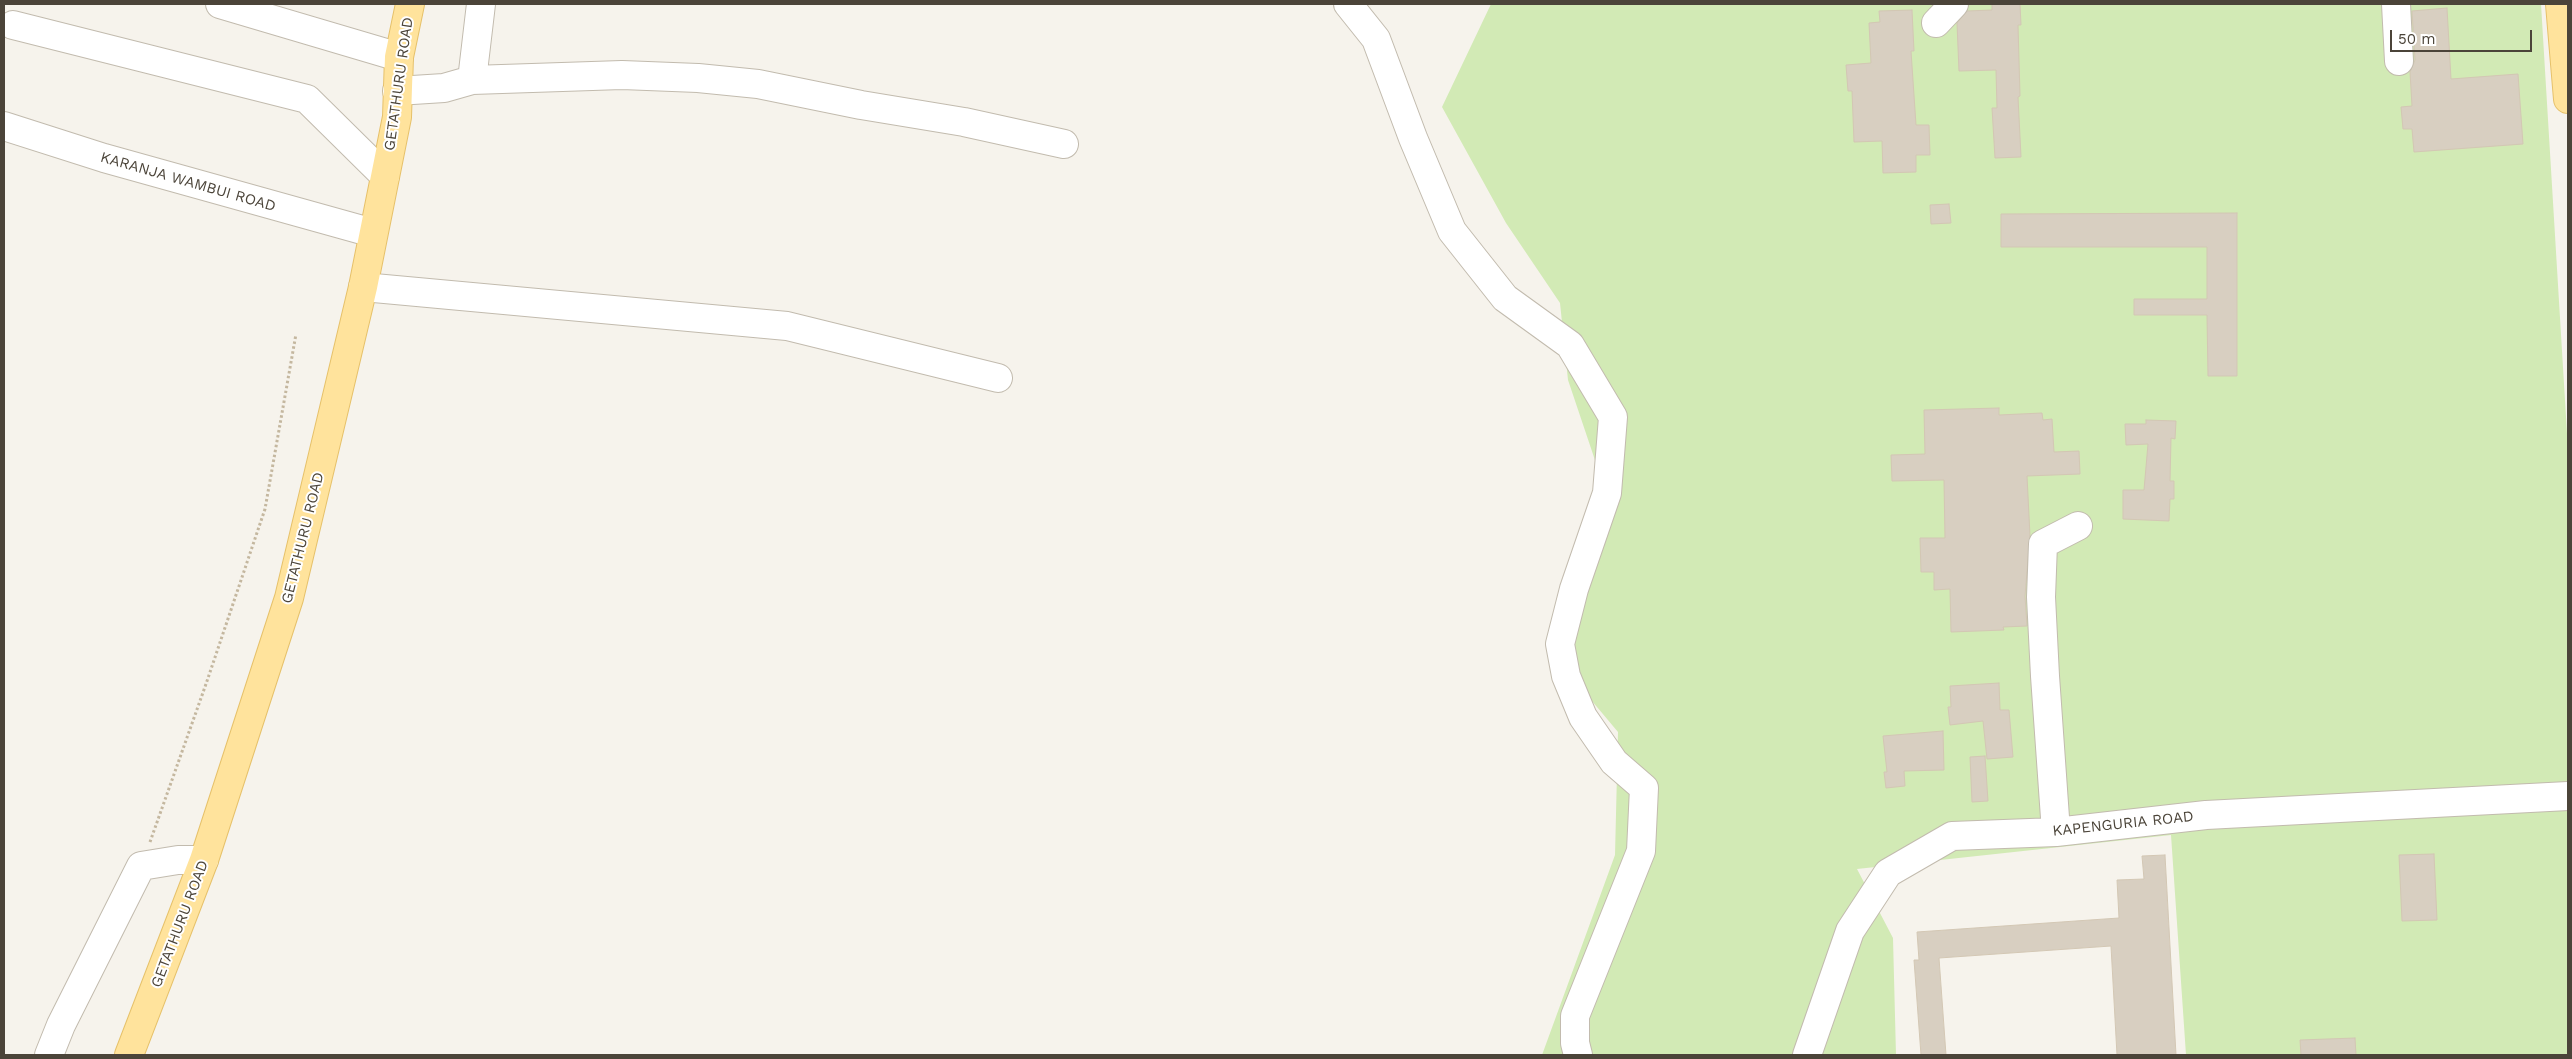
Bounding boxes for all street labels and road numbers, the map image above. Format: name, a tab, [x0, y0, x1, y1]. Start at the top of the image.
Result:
street label: GETATHURU ROAD	[381, 16, 417, 152]
street label: KARANJA WAMBUI ROAD	[98, 148, 278, 216]
street label: GETATHURU ROAD	[278, 471, 328, 605]
street label: KAPENGURIA ROAD	[2052, 808, 2194, 840]
street label: GETATHURU ROAD	[147, 858, 213, 990]

